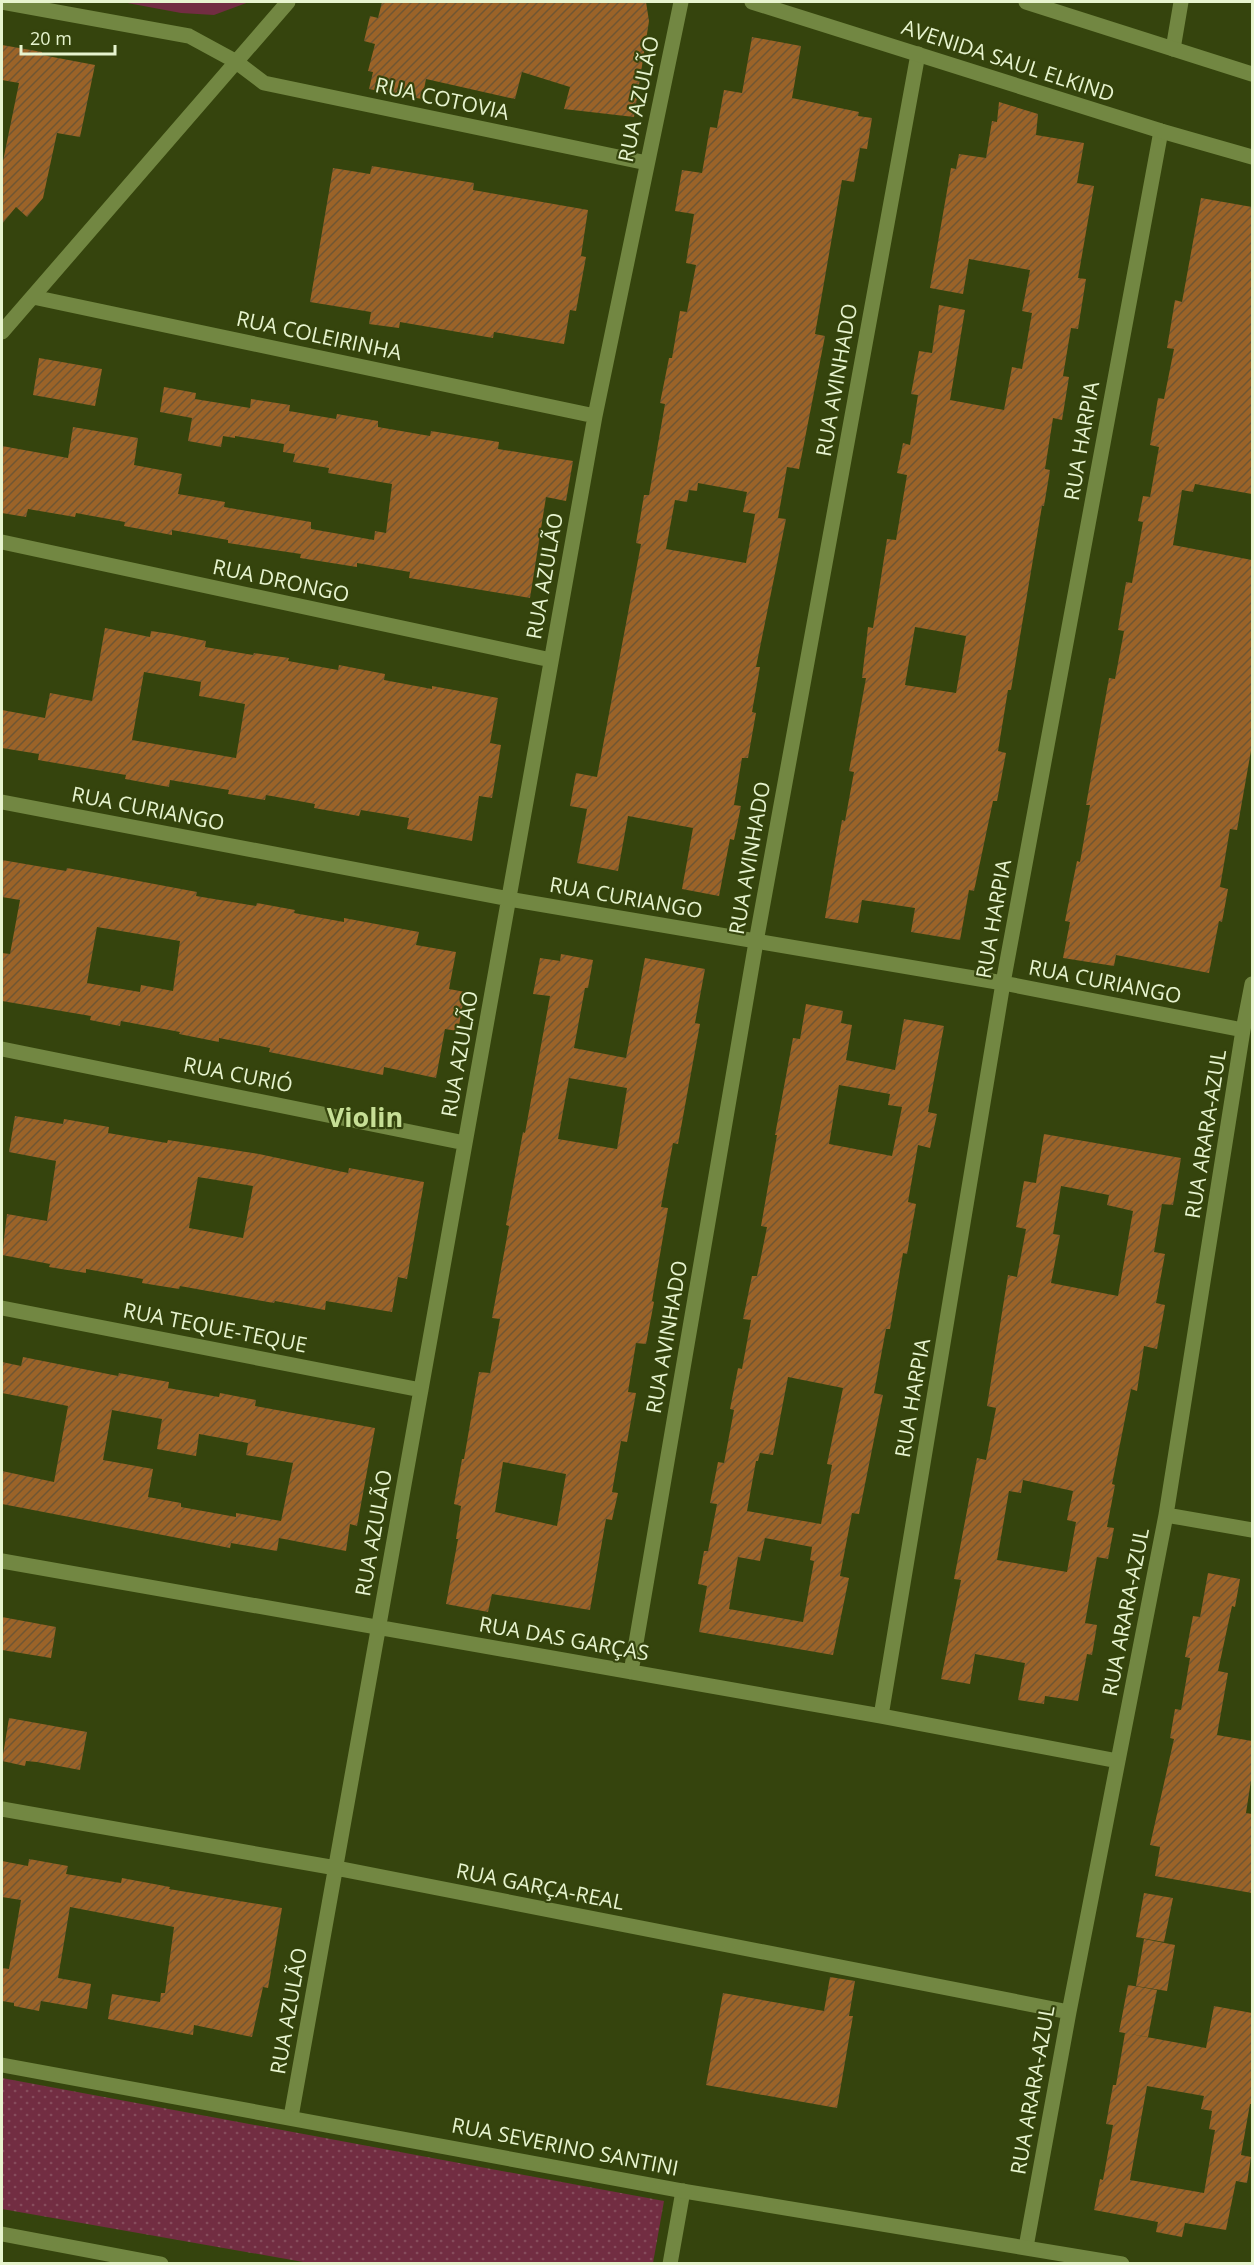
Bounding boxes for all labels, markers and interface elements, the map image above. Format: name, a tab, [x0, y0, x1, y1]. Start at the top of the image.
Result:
street label: AVENIDA SAUL ELKIND	[898, 12, 1118, 108]
scale bar	[21, 18, 116, 56]
text: 20 m	[30, 26, 72, 50]
street label: RUA AZULÃO	[611, 33, 665, 164]
street label: RUA COTOVIA	[373, 70, 512, 126]
street label: RUA AVINHADO	[809, 301, 863, 458]
street label: RUA COLEIRINHA	[234, 304, 405, 366]
street label: RUA HARPIA	[1057, 378, 1105, 503]
street label: RUA AZULÃO	[519, 510, 569, 641]
street label: RUA DRONGO	[210, 552, 352, 608]
street label: RUA CURIANGO	[69, 779, 227, 837]
street label: RUA AVINHADO	[722, 779, 776, 936]
street label: RUA HARPIA	[969, 856, 1017, 981]
street label: RUA CURIANGO	[547, 870, 705, 924]
street label: RUA CURIANGO	[1026, 952, 1184, 1010]
street label: RUA AZULÃO	[434, 988, 484, 1119]
street label: RUA ARARA-AZUL	[1178, 1047, 1232, 1221]
street label: RUA CURIÓ	[181, 1050, 295, 1098]
district label: Violin	[327, 1098, 403, 1135]
street label: RUA AVINHADO	[639, 1258, 693, 1415]
street label: RUA TEQUE-TEQUE	[121, 1295, 310, 1359]
street label: RUA HARPIA	[888, 1335, 936, 1460]
street label: RUA AZULÃO	[348, 1467, 398, 1598]
street label: RUA ARARA-AZUL	[1095, 1525, 1155, 1698]
street label: RUA DAS GARÇAS	[477, 1609, 651, 1667]
street label: RUA GARÇA-REAL	[454, 1856, 627, 1916]
street label: RUA AZULÃO	[263, 1945, 313, 2076]
street label: RUA ARARA-AZUL	[1003, 2003, 1061, 2177]
street label: RUA SEVERINO SANTINI	[449, 2110, 681, 2182]

